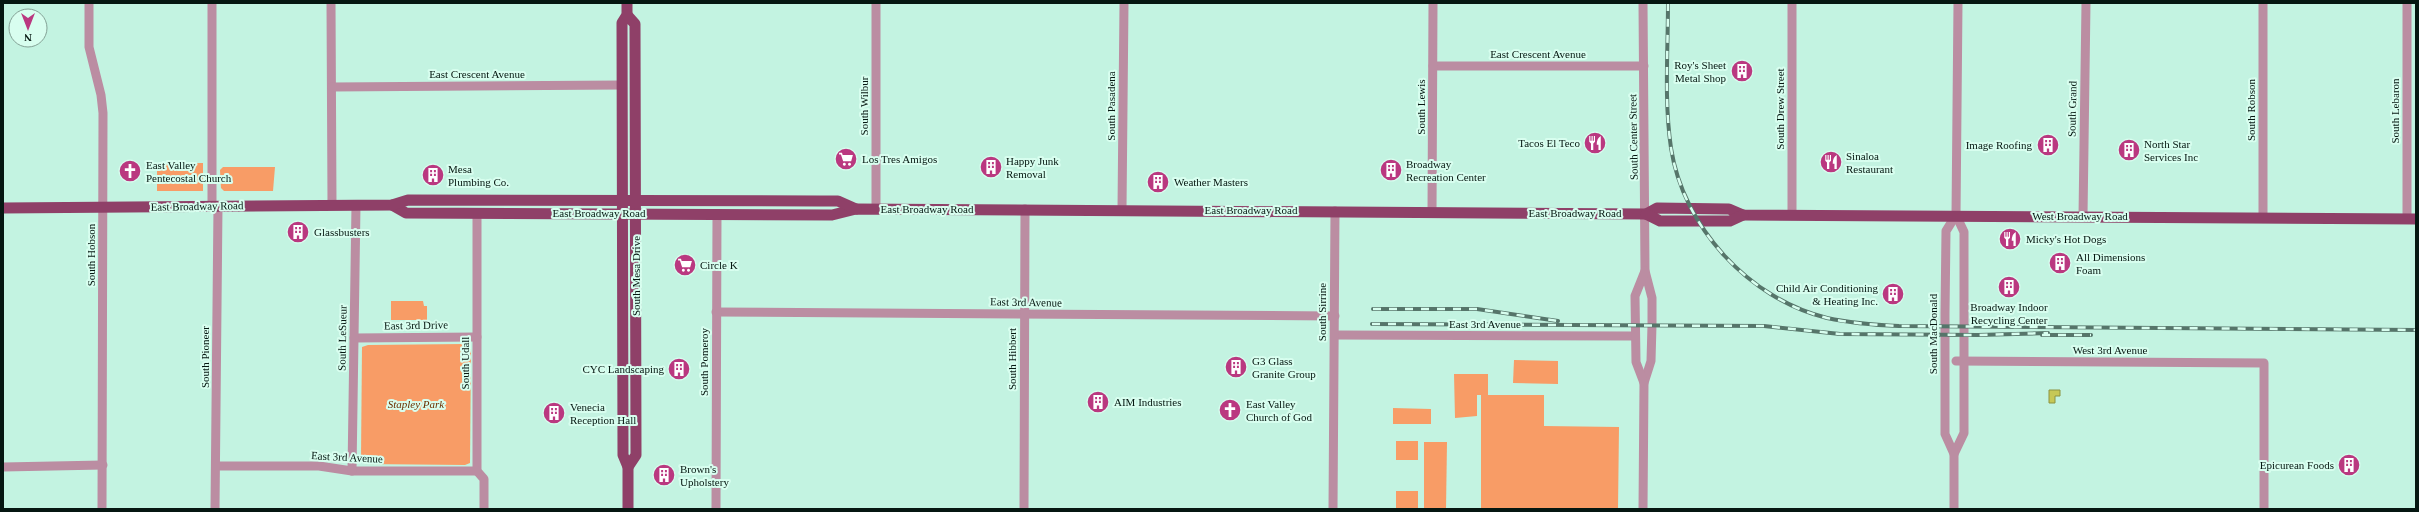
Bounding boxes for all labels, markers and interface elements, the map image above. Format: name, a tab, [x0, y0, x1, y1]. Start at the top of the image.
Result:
north arrow	[8, 8, 48, 48]
text: N	[24, 32, 32, 44]
street label: East Crescent Avenue	[1490, 48, 1586, 60]
building icon: Roy's Sheet Metal Shop	[1729, 58, 1755, 84]
place label: Roy's Sheet Metal Shop	[1674, 59, 1726, 84]
street label: East Crescent Avenue	[429, 68, 525, 80]
street label: South Drew Street	[1774, 68, 1786, 150]
street label: South Pasadena	[1105, 71, 1117, 141]
street label: South Wilbur	[858, 76, 870, 135]
street label: South Robson	[2245, 78, 2257, 141]
street label: South Lebaron	[2389, 78, 2401, 144]
street label: South Lewis	[1415, 79, 1427, 135]
street label: South Grand	[2066, 80, 2078, 137]
street label: South Center Street	[1626, 94, 1640, 180]
restaurant icon: Tacos El Teco	[1582, 130, 1608, 156]
building icon: Image Roofing	[2035, 132, 2061, 158]
place label: Tacos El Teco	[1518, 137, 1580, 149]
building icon: North Star Services Inc	[2116, 137, 2142, 163]
place label: North Star Services Inc	[2144, 138, 2198, 163]
place label: Image Roofing	[1966, 139, 2032, 151]
supermarket icon: Los Tres Amigos	[833, 146, 859, 172]
restaurant icon: Sinaloa Restaurant	[1818, 149, 1844, 175]
place label: Sinaloa Restaurant	[1846, 150, 1893, 175]
place label: Los Tres Amigos	[862, 153, 937, 165]
building icon: Happy Junk Removal	[978, 154, 1004, 180]
place label: Happy Junk Removal	[1006, 155, 1059, 180]
building icon: Broadway Recreation Center	[1378, 157, 1404, 183]
church icon: East Valley Pentecostal Church	[117, 158, 143, 184]
place label: Broadway Recreation Center	[1406, 158, 1486, 183]
place label: East Valley Pentecostal Church	[146, 159, 232, 184]
building icon: Mesa Plumbing Co.	[420, 162, 446, 188]
place label: Mesa Plumbing Co.	[448, 163, 509, 188]
building icon: Weather Masters	[1145, 169, 1171, 195]
place label: Weather Masters	[1174, 176, 1248, 188]
street label: East Broadway Road	[150, 199, 244, 213]
street label: East Broadway Road	[881, 203, 974, 215]
street label: East Broadway Road	[1205, 204, 1298, 216]
street label: East Broadway Road	[553, 207, 646, 219]
street label: East Broadway Road	[1529, 207, 1622, 219]
street label: West Broadway Road	[2032, 210, 2128, 222]
building icon: Glassbusters	[285, 219, 311, 245]
street label: South Hobson	[85, 223, 97, 286]
place label: Glassbusters	[314, 226, 370, 238]
restaurant icon: Micky's Hot Dogs	[1997, 226, 2023, 252]
place label: Micky's Hot Dogs	[2026, 233, 2106, 245]
street label: South Mesa Drive	[630, 236, 642, 316]
building icon: All Dimensions Foam	[2047, 250, 2073, 276]
place label: All Dimensions Foam	[2076, 251, 2145, 276]
supermarket icon: Circle K	[672, 252, 698, 278]
place label: Circle K	[700, 259, 738, 271]
building icon: Broadway Indoor Recycling Center	[1996, 274, 2022, 300]
building icon: Child Air Conditioning & Heating Inc.	[1880, 281, 1906, 307]
place label: Child Air Conditioning & Heating Inc.	[1776, 282, 1878, 307]
street label: South Sirrine	[1316, 283, 1328, 341]
street label: South MacDonald	[1927, 293, 1939, 374]
street label: East 3rd Avenue	[990, 295, 1062, 309]
place label: Broadway Indoor Recycling Center	[1970, 301, 2048, 326]
street label: South LeSueur	[335, 305, 349, 371]
street label: East 3rd Drive	[384, 318, 448, 332]
street label: East 3rd Avenue	[1449, 318, 1521, 330]
street label: South Pioneer	[199, 326, 211, 388]
street label: South Pomeroy	[698, 327, 710, 396]
street label: South Hibbert	[1006, 328, 1018, 390]
street label: South Udall	[459, 337, 471, 389]
street label: West 3rd Avenue	[2073, 344, 2147, 356]
building icon: G3 Glass Granite Group	[1223, 354, 1249, 380]
place label: G3 Glass Granite Group	[1252, 355, 1316, 380]
building icon: CYC Landscaping	[666, 356, 692, 382]
place label: CYC Landscaping	[582, 363, 664, 375]
building icon: AIM Industries	[1085, 389, 1111, 415]
place label: AIM Industries	[1114, 396, 1182, 408]
church icon: East Valley Church of God	[1217, 397, 1243, 423]
park label: Stapley Park	[388, 398, 445, 410]
place label: East Valley Church of God	[1246, 398, 1312, 423]
building icon: Venecia Reception Hall	[541, 400, 567, 426]
place label: Venecia Reception Hall	[570, 401, 636, 426]
street label: East 3rd Avenue	[311, 449, 383, 465]
building icon: Epicurean Foods	[2336, 452, 2362, 478]
place label: Epicurean Foods	[2260, 459, 2334, 471]
building icon: Brown's Upholstery	[651, 462, 677, 488]
place label: Brown's Upholstery	[680, 463, 729, 488]

